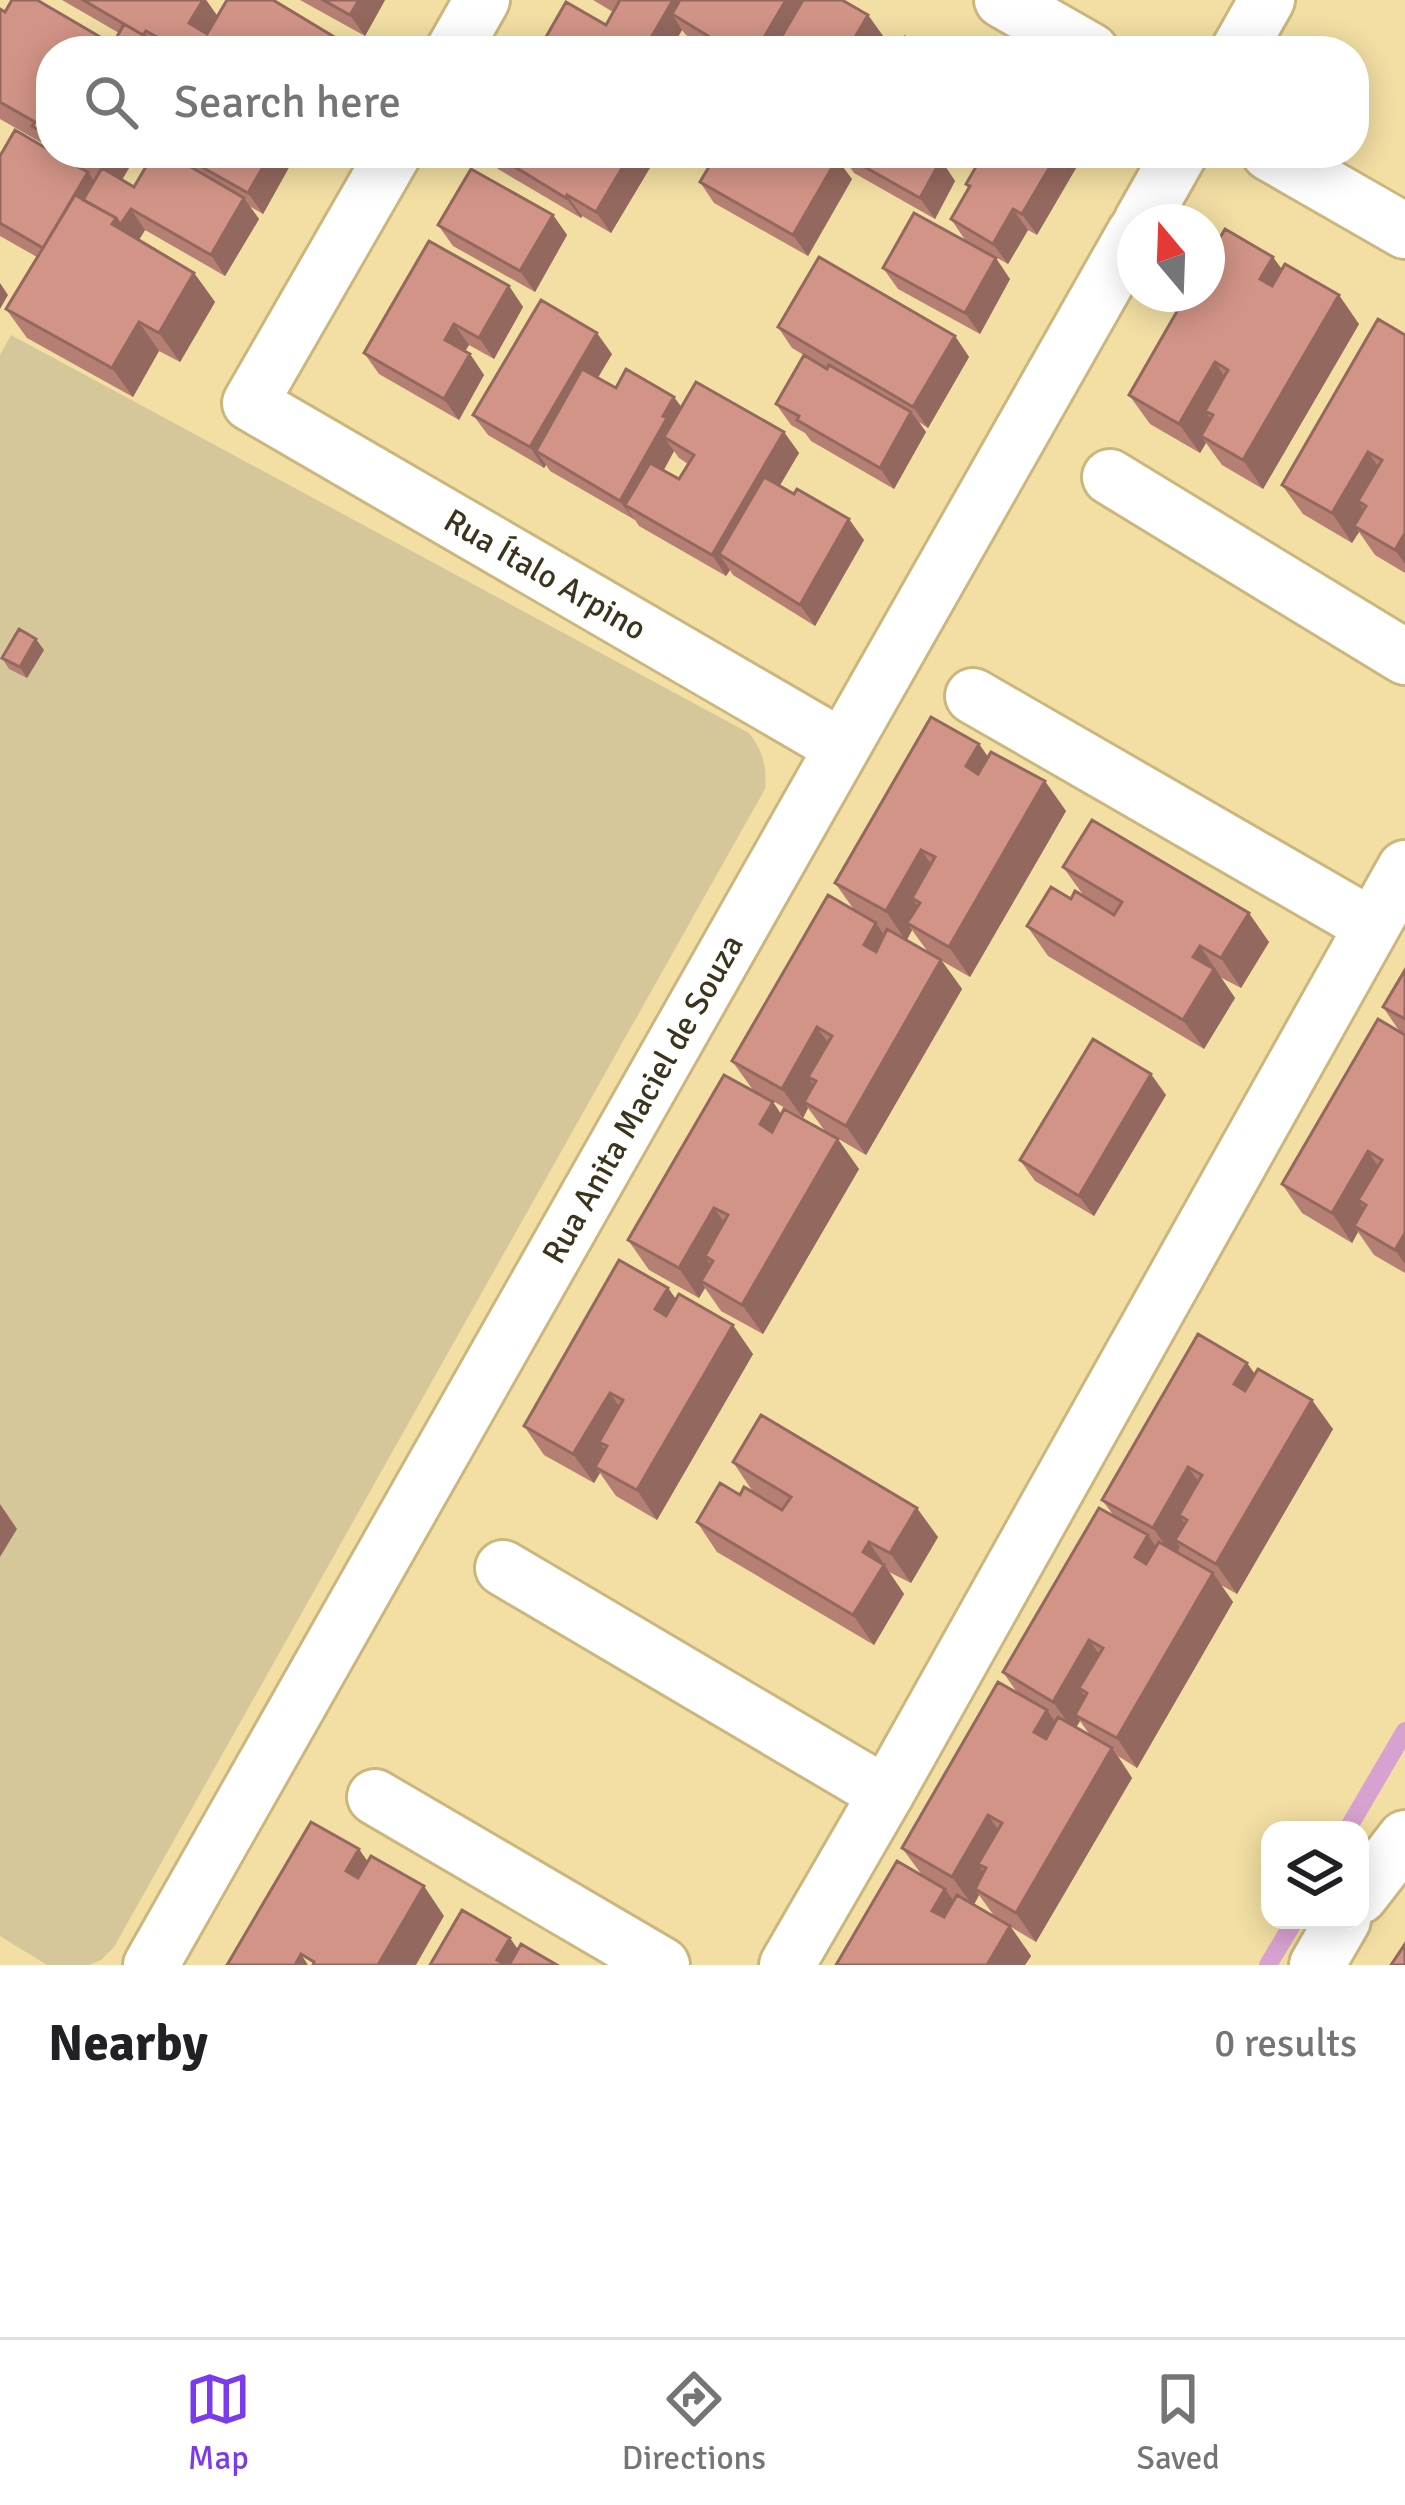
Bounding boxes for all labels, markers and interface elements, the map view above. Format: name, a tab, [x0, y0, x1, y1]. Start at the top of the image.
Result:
search box	[36, 36, 1369, 168]
icon: search	[78, 69, 144, 135]
text: Search here	[174, 75, 401, 130]
north arrow	[1117, 204, 1225, 312]
street label: Rua Ítalo Arpino	[437, 500, 654, 649]
street label: Rua Anita Maciel de Souza	[533, 927, 752, 1271]
map controls	[1261, 1821, 1369, 1929]
button: layers	[1261, 1821, 1369, 1929]
text: Nearby	[48, 2012, 208, 2075]
text: 0 results	[1214, 2019, 1357, 2067]
tab: Map	[185, 2366, 251, 2479]
tab: Directions	[622, 2366, 766, 2479]
tab: Saved	[1137, 2366, 1220, 2479]

